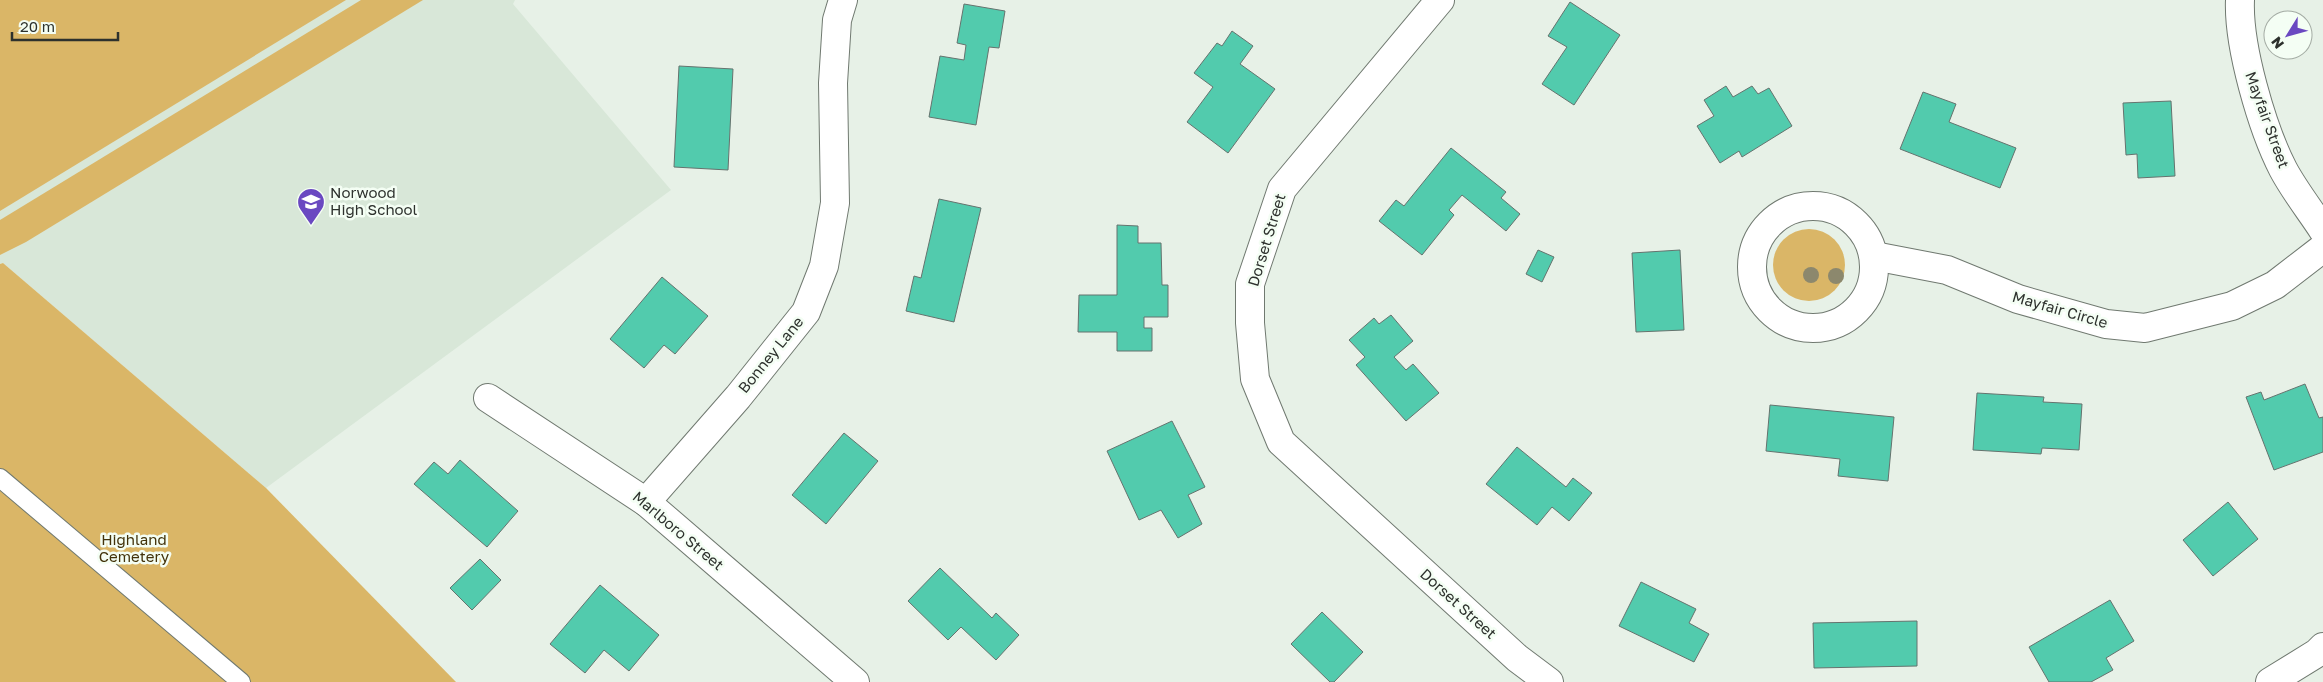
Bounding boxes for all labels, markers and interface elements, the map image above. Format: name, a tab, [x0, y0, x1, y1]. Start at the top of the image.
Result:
scale bar	[12, 10, 119, 42]
north arrow	[2263, 10, 2313, 60]
text: 20 m	[20, 17, 55, 35]
text: N	[2267, 34, 2287, 52]
street label: Mayfair Street	[2242, 69, 2294, 170]
place label: Norwood High School	[330, 183, 418, 218]
school or university icon: Norwood High School	[296, 187, 326, 226]
street label: Dorset Street	[1243, 191, 1289, 288]
street label: Mayfair Circle	[2010, 287, 2110, 331]
street label: Bonney Lane	[734, 312, 807, 396]
street label: Marlboro Street	[630, 487, 728, 573]
park label: Highland Cemetery	[99, 530, 170, 565]
street label: Dorset Street	[1417, 564, 1500, 642]

